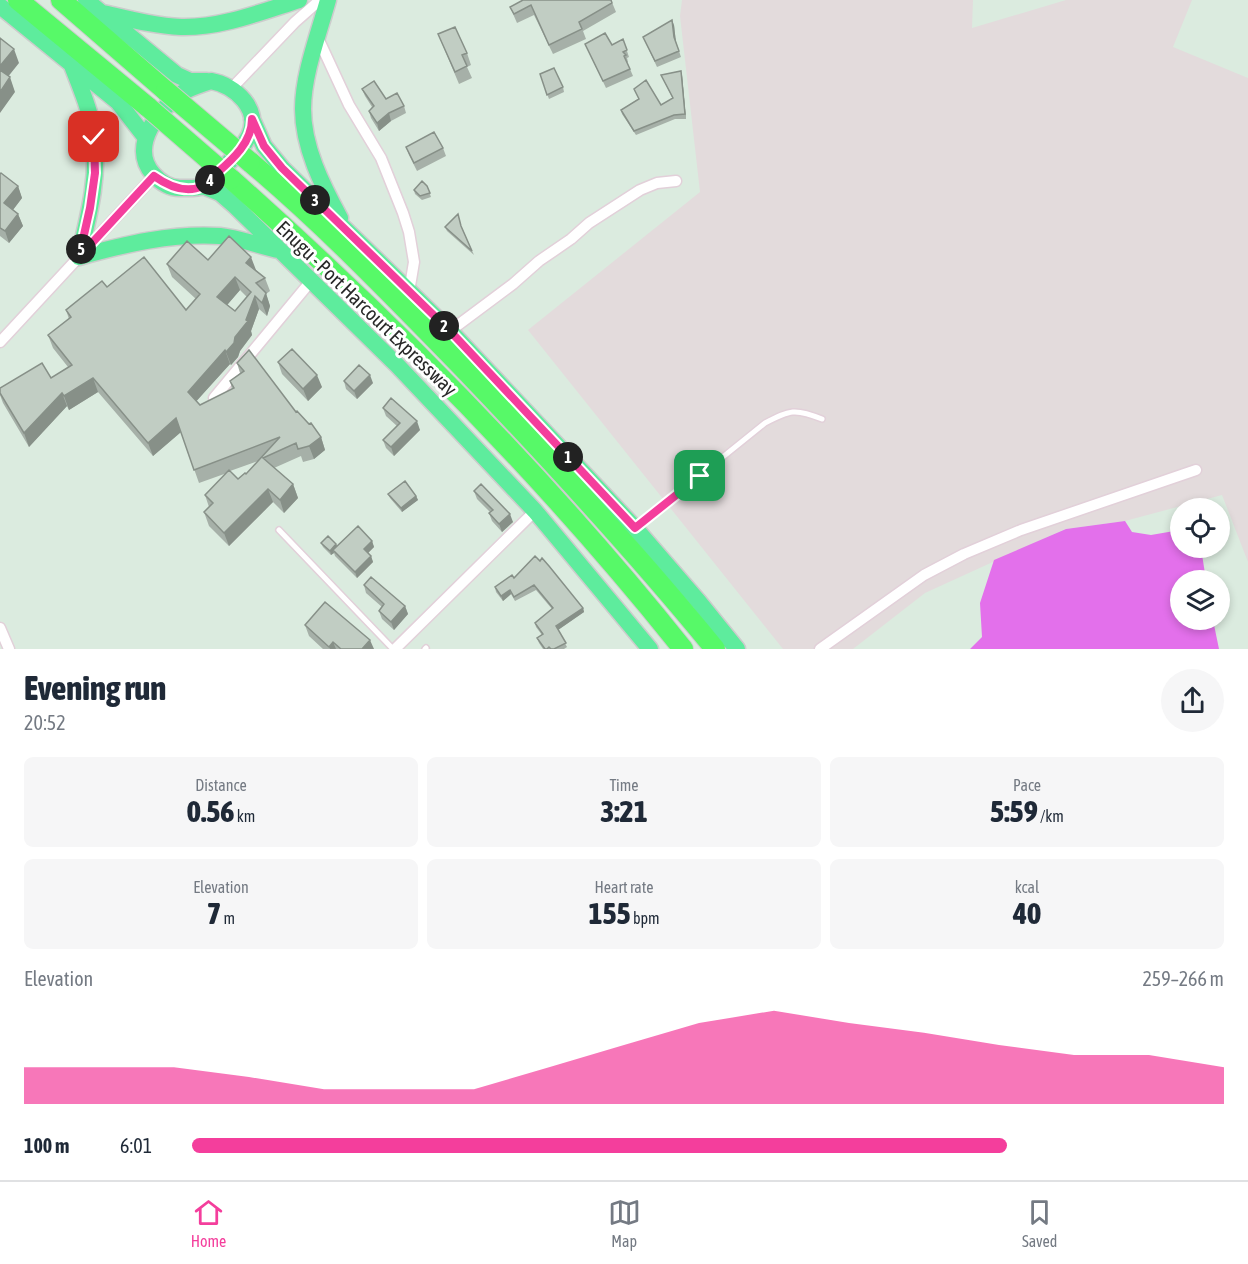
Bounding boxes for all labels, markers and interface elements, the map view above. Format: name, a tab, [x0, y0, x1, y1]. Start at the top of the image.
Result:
pin	[68, 111, 119, 162]
icon: check	[77, 120, 110, 153]
pin: 4	[195, 165, 225, 195]
text: 4	[206, 171, 214, 189]
pin: 3	[300, 185, 330, 215]
text: 3	[311, 191, 319, 209]
street label: Enugu - Port Harcourt Expressway	[272, 216, 462, 400]
pin: 5	[66, 234, 96, 264]
text: 5	[77, 240, 85, 258]
pin: 2	[429, 311, 459, 341]
text: 2	[440, 317, 448, 335]
pin: 1	[553, 442, 583, 472]
text: 1	[564, 448, 572, 466]
pin	[674, 450, 725, 501]
icon: arrive	[683, 459, 716, 492]
map controls	[1170, 498, 1230, 630]
button: locate	[1170, 498, 1230, 558]
button: layers	[1170, 570, 1230, 630]
text: Evening run	[24, 669, 166, 707]
button: share	[1161, 669, 1224, 732]
text: 20:52	[24, 711, 66, 734]
text: Distance	[195, 776, 247, 794]
text: Time	[609, 776, 639, 794]
text: Pace	[1013, 776, 1041, 794]
text: 0.56	[187, 794, 234, 828]
text: 3:21	[600, 794, 648, 828]
text: 5:59	[990, 794, 1038, 828]
text: km	[234, 807, 255, 825]
text: /km	[1038, 807, 1064, 825]
text: Elevation	[193, 878, 249, 896]
text: Heart rate	[595, 878, 653, 896]
text: kcal	[1015, 878, 1039, 896]
text: 7	[207, 896, 221, 930]
text: 155	[588, 896, 631, 930]
text: 40	[1013, 896, 1041, 930]
text: m	[221, 909, 235, 927]
text: bpm	[631, 909, 660, 927]
text: Elevation	[24, 967, 93, 990]
text: 259–266 m	[1142, 967, 1224, 990]
text: 100 m	[24, 1134, 69, 1157]
text: 6:01	[120, 1134, 152, 1157]
tab: Home	[191, 1196, 226, 1250]
tab: Map	[608, 1196, 641, 1250]
tab: Saved	[1022, 1196, 1057, 1250]

